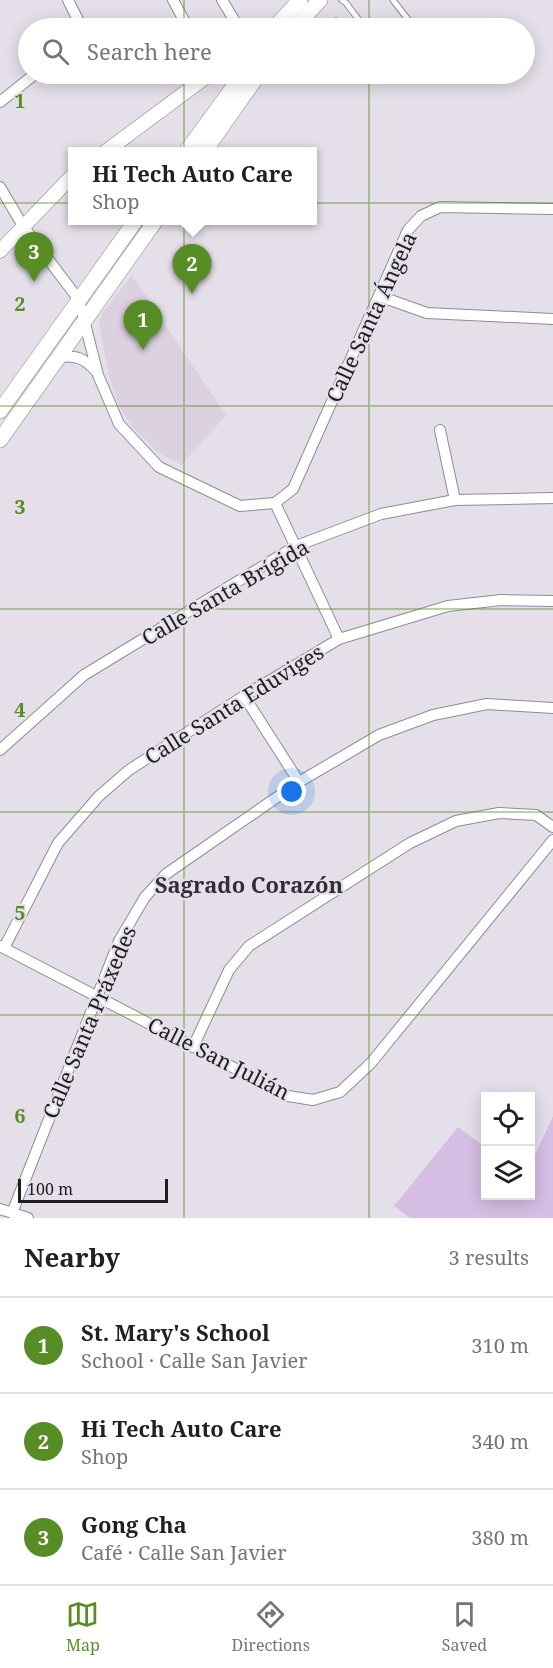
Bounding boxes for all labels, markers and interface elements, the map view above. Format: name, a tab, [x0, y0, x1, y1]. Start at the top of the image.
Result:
search box	[18, 18, 535, 84]
icon: search	[39, 35, 72, 68]
text: Search here	[87, 36, 212, 66]
text: 1	[14, 87, 26, 114]
popup	[68, 147, 317, 225]
text: Hi Tech Auto Care	[92, 158, 293, 188]
text: Shop	[92, 188, 140, 215]
street label: Calle Santa Ángela	[319, 227, 423, 407]
pin: 3	[15, 232, 54, 282]
pin: 2	[172, 244, 212, 294]
text: 2	[14, 290, 26, 317]
pin: 1	[124, 300, 162, 350]
text: 3	[14, 493, 26, 520]
street label: Calle Santa Brígida	[136, 533, 314, 651]
street label: Calle Santa Eduviges	[139, 638, 329, 770]
text: 4	[14, 696, 26, 723]
your location	[277, 777, 306, 806]
district label: Sagrado Corazón	[155, 869, 343, 899]
text: 5	[14, 899, 26, 926]
street label: Calle Santa Práxedes	[36, 921, 142, 1123]
street label: Calle San Julián	[143, 1010, 295, 1106]
map controls	[481, 1092, 535, 1200]
button: locate	[481, 1092, 535, 1146]
text: 6	[14, 1102, 26, 1129]
button: layers	[481, 1146, 535, 1200]
scale bar	[18, 1176, 168, 1204]
text: 100 m	[27, 1178, 73, 1200]
text: Nearby	[24, 1239, 120, 1275]
text: 3 results	[449, 1244, 529, 1271]
text: St. Mary's School	[81, 1317, 270, 1347]
text: 1	[38, 1332, 49, 1359]
text: 310 m	[471, 1332, 529, 1359]
text: School · Calle San Javier	[81, 1347, 308, 1374]
text: Hi Tech Auto Care	[81, 1413, 282, 1443]
text: 2	[38, 1428, 49, 1455]
text: 340 m	[471, 1428, 529, 1455]
text: Shop	[81, 1443, 128, 1470]
text: Gong Cha	[81, 1509, 187, 1539]
text: 3	[38, 1524, 49, 1551]
text: 380 m	[471, 1524, 529, 1551]
text: Café · Calle San Javier	[81, 1539, 287, 1566]
tab: Map	[66, 1598, 100, 1656]
tab: Directions	[232, 1598, 310, 1656]
tab: Saved	[442, 1598, 487, 1656]

